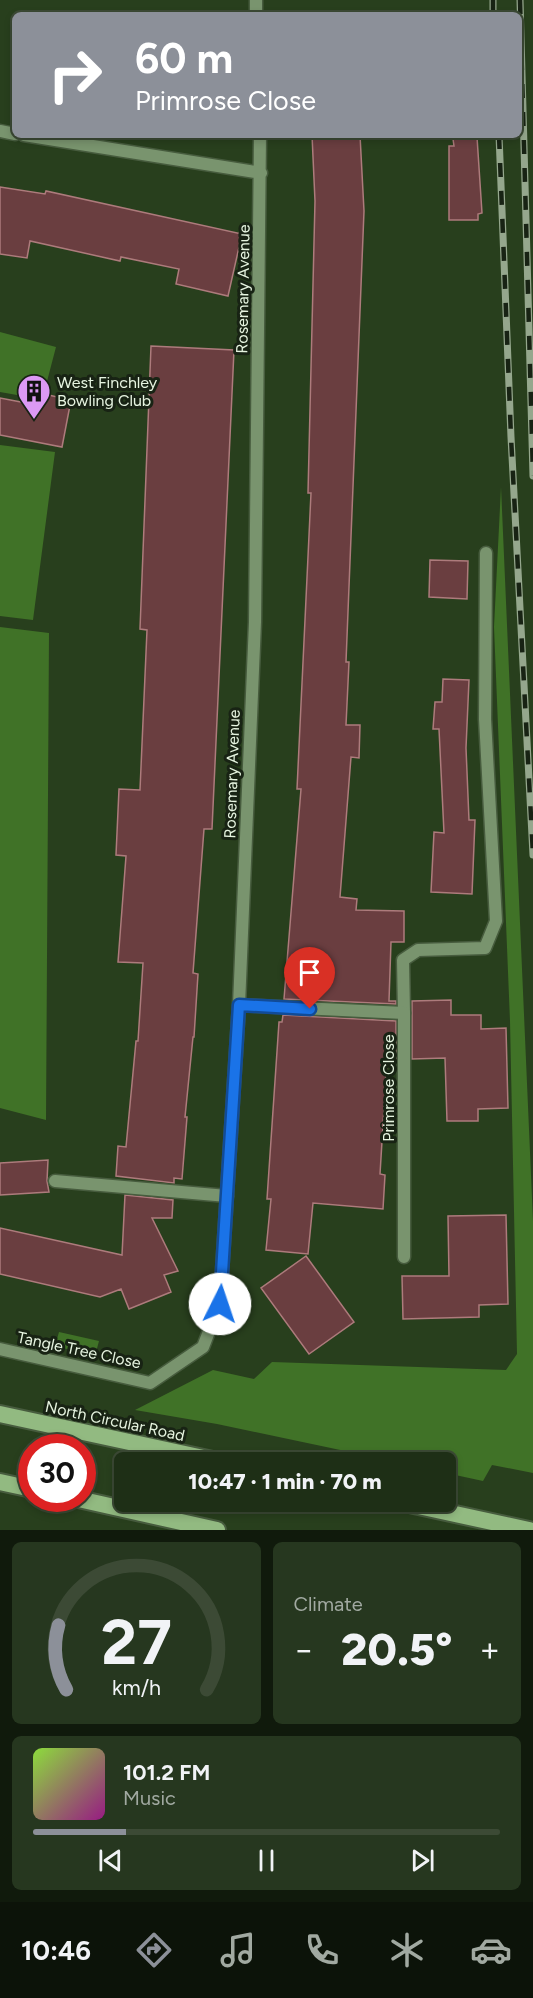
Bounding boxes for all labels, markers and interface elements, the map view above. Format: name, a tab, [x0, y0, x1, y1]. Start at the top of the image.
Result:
text: 60 m	[135, 33, 233, 84]
icon: right	[36, 36, 114, 114]
text: Primrose Close	[135, 84, 316, 117]
street label: Rosemary Avenue	[232, 224, 254, 354]
building icon: West Finchley Bowling Club	[16, 373, 52, 420]
place label: West Finchley Bowling Club	[57, 373, 158, 410]
street label: Rosemary Avenue	[220, 709, 244, 839]
pin	[284, 947, 335, 1009]
icon: arrive	[293, 956, 326, 989]
street label: Primrose Close	[379, 1034, 398, 1142]
position arrow	[188, 1272, 252, 1336]
street label: Tangle Tree Close	[15, 1328, 143, 1372]
street label: North Circular Road	[44, 1397, 186, 1445]
speed limit sign: 30	[18, 1434, 96, 1512]
text: 10:47 · 1 min · 70 m	[188, 1468, 382, 1495]
text: Climate	[294, 1592, 363, 1616]
text: 27	[101, 1605, 172, 1680]
text: 20.5°	[341, 1622, 452, 1676]
text: −	[294, 1630, 314, 1669]
text: +	[479, 1630, 500, 1669]
text: km/h	[112, 1675, 161, 1700]
text: 101.2 FM	[123, 1759, 210, 1786]
text: Music	[123, 1786, 176, 1810]
icon: previous	[94, 1844, 127, 1877]
icon: pause	[250, 1844, 283, 1877]
icon: next	[406, 1844, 439, 1877]
icon: directions	[133, 1929, 175, 1971]
icon: music	[217, 1929, 259, 1971]
icon: phone	[301, 1929, 343, 1971]
icon: climate	[386, 1929, 428, 1971]
icon: car	[470, 1929, 512, 1971]
text: 10:46	[21, 1934, 91, 1967]

